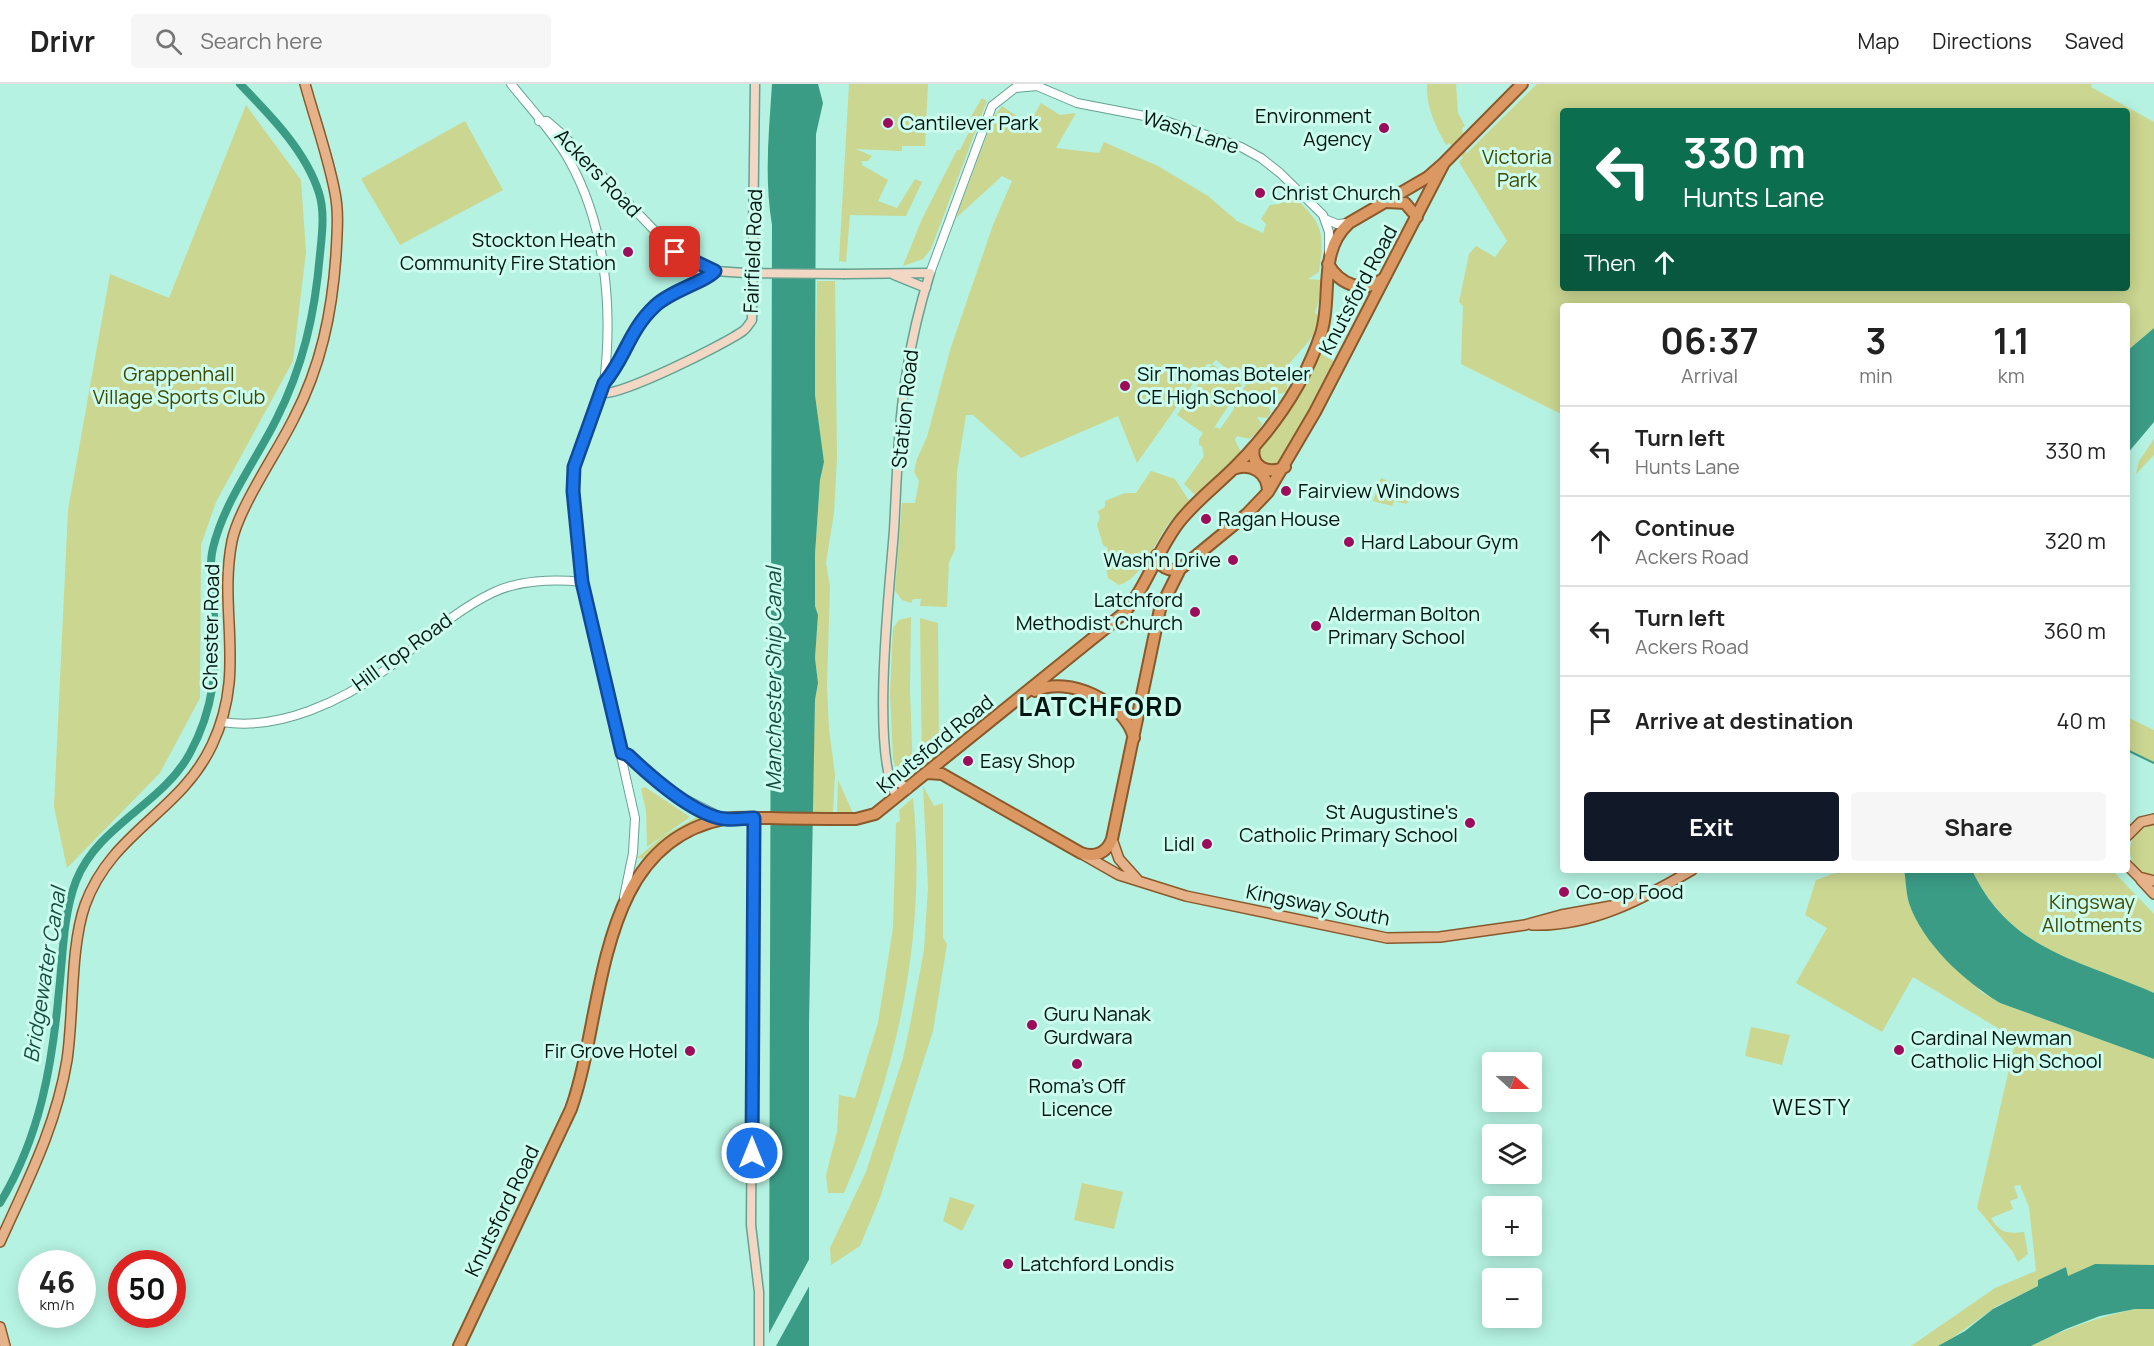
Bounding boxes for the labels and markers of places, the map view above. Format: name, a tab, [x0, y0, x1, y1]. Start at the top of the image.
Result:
place label: Environment Agency	[1255, 102, 1372, 152]
place label: Cantilever Park	[900, 109, 1040, 136]
marker: Cantilever Park	[881, 116, 895, 130]
marker: Environment Agency	[1377, 121, 1391, 135]
place label: Christ Church	[1272, 179, 1401, 206]
marker: Christ Church	[1253, 186, 1267, 200]
place label: Stockton Heath Community Fire Station	[400, 226, 616, 276]
pin	[649, 226, 700, 277]
marker: Stockton Heath Community Fire Station	[621, 245, 635, 259]
place label: Sir Thomas Boteler CE High School	[1137, 360, 1310, 410]
marker: Sir Thomas Boteler CE High School	[1118, 379, 1132, 393]
place label: Fairview Windows	[1298, 477, 1460, 504]
marker: Fairview Windows	[1279, 484, 1293, 498]
place label: Ragan House	[1218, 505, 1340, 532]
marker: Ragan House	[1199, 512, 1213, 526]
place label: Hard Labour Gym	[1361, 528, 1518, 555]
marker: Hard Labour Gym	[1342, 535, 1356, 549]
place label: Wash'n Drive	[1103, 546, 1221, 573]
marker: Wash'n Drive	[1226, 553, 1240, 567]
place label: Latchford Methodist Church	[1016, 586, 1183, 636]
place label: Alderman Bolton Primary School	[1328, 600, 1480, 650]
marker: Latchford Methodist Church	[1188, 605, 1202, 619]
marker: Alderman Bolton Primary School	[1309, 619, 1323, 633]
place label: Easy Shop	[980, 747, 1075, 774]
marker: Easy Shop	[961, 754, 975, 768]
place label: St Augustine's Catholic Primary School	[1239, 798, 1458, 848]
marker: St Augustine's Catholic Primary School	[1463, 816, 1477, 830]
place label: Lidl	[1164, 830, 1195, 857]
marker: Lidl	[1200, 837, 1214, 851]
place label: Co-op Food	[1576, 878, 1684, 905]
marker: Co-op Food	[1557, 885, 1571, 899]
place label: Guru Nanak Gurdwara	[1044, 1000, 1152, 1050]
marker: Guru Nanak Gurdwara	[1025, 1018, 1039, 1032]
place label: Cardinal Newman Catholic High School	[1911, 1024, 2102, 1074]
place label: Fir Grove Hotel	[545, 1037, 678, 1064]
marker: Cardinal Newman Catholic High School	[1892, 1043, 1906, 1057]
marker: Fir Grove Hotel	[683, 1044, 697, 1058]
marker: Roma's Off Licence	[1070, 1057, 1084, 1071]
place label: Roma's Off Licence	[1029, 1072, 1126, 1122]
place label: Latchford Londis	[1020, 1250, 1174, 1277]
marker: Latchford Londis	[1001, 1257, 1015, 1271]

